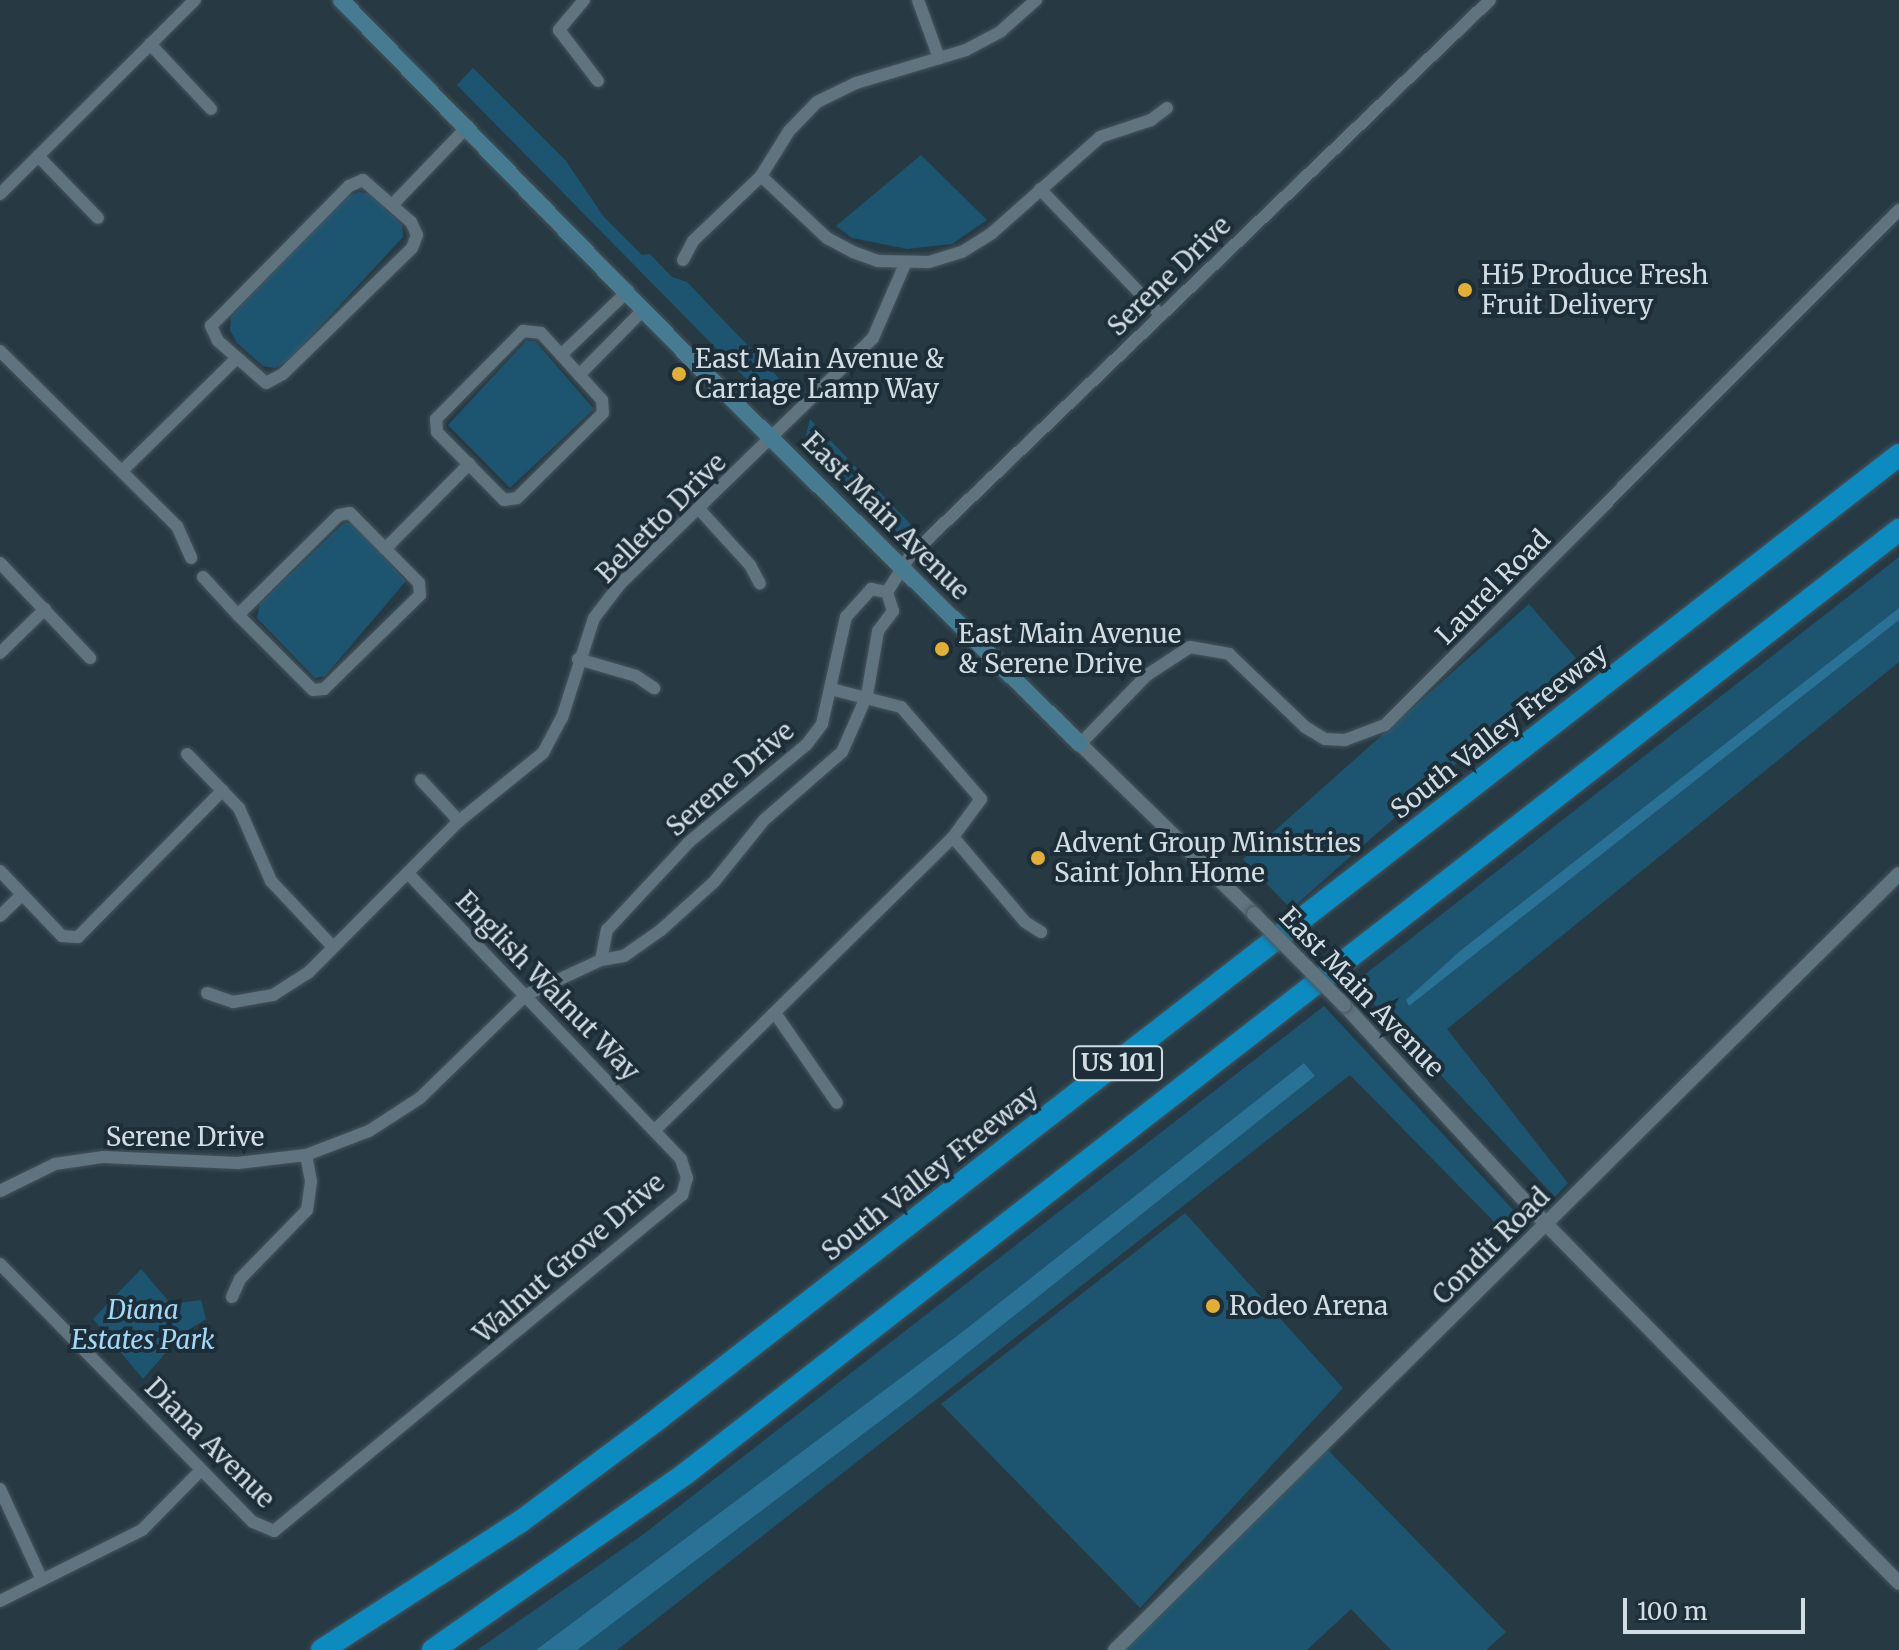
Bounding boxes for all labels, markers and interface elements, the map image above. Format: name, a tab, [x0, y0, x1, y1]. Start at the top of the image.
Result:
street label: Serene Drive	[1101, 210, 1237, 342]
place label: Hi5 Produce Fresh Fruit Delivery	[1481, 259, 1709, 320]
marker: Hi5 Produce Fresh Fruit Delivery	[1456, 281, 1474, 299]
place label: East Main Avenue & Carriage Lamp Way	[695, 343, 944, 404]
marker: East Main Avenue & Carriage Lamp Way	[670, 365, 688, 383]
street label: East Main Avenue	[796, 426, 976, 606]
street label: Belletto Drive	[590, 447, 732, 589]
street label: Laurel Road	[1429, 523, 1557, 651]
place label: East Main Avenue & Serene Drive	[958, 618, 1181, 680]
street label: South Valley Freeway	[1385, 637, 1613, 825]
marker: East Main Avenue & Serene Drive	[933, 640, 951, 658]
street label: Serene Drive	[660, 715, 800, 843]
place label: Advent Group Ministries Saint John Home	[1054, 827, 1361, 888]
marker: Advent Group Ministries Saint John Home	[1029, 849, 1047, 867]
street label: English Walnut Way	[450, 885, 646, 1087]
street label: East Main Avenue	[1273, 901, 1451, 1083]
road number: US 101	[1072, 1043, 1164, 1083]
street label: South Valley Freeway	[816, 1079, 1044, 1267]
street label: Serene Drive	[106, 1121, 264, 1153]
street label: Walnut Grove Drive	[467, 1167, 671, 1349]
street label: Condit Road	[1426, 1181, 1556, 1311]
place label: Rodeo Arena	[1229, 1290, 1388, 1322]
park label: Diana Estates Park	[71, 1294, 215, 1356]
marker: Rodeo Arena	[1204, 1297, 1222, 1315]
street label: Diana Avenue	[139, 1372, 281, 1514]
scale bar	[1627, 1582, 1809, 1632]
text: 100 m	[1637, 1596, 1707, 1627]

